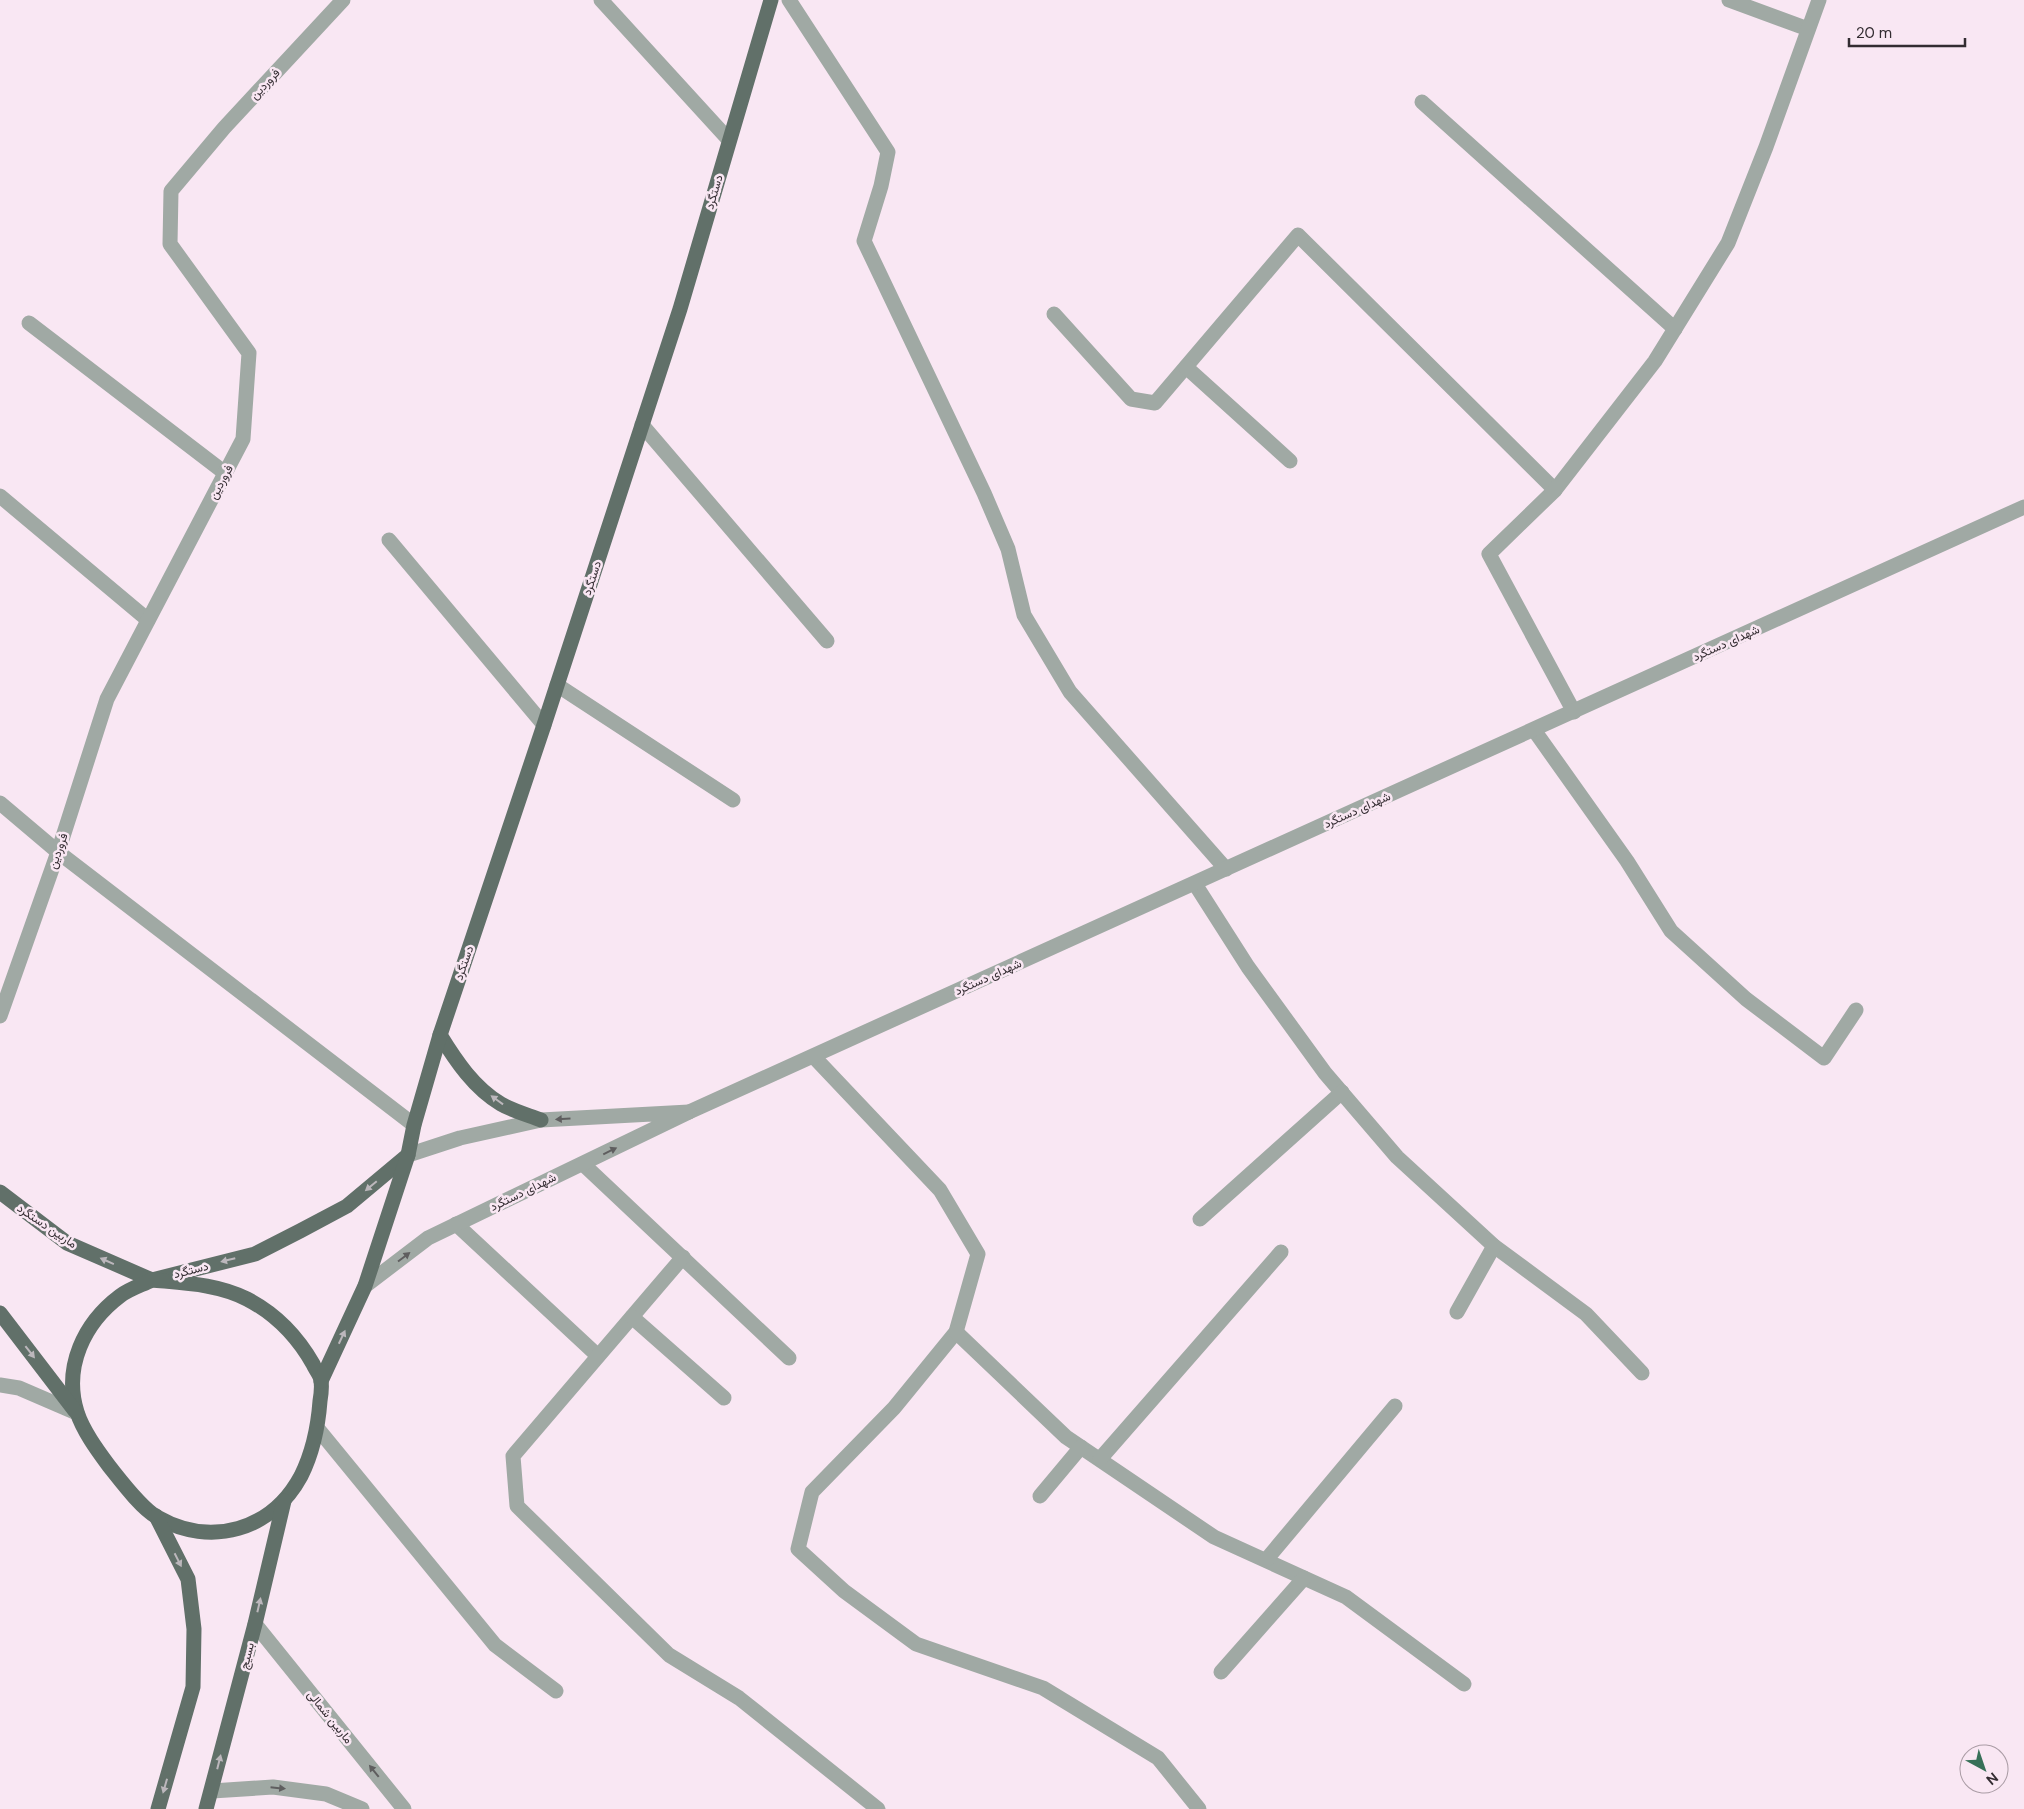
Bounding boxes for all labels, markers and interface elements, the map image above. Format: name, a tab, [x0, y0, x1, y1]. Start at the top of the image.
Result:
scale bar	[1849, 15, 1965, 47]
text: 20 m	[1856, 23, 1892, 43]
street label: فروردین	[247, 65, 283, 103]
street label: دستگرد	[701, 173, 727, 211]
street label: فروردین	[205, 462, 237, 502]
street label: دستگرد	[579, 558, 605, 597]
street label: شهدای دستگرد	[1690, 621, 1762, 665]
street label: شهدای دستگرد	[1321, 788, 1393, 832]
street label: فروردین	[44, 831, 72, 871]
street label: دستگرد	[451, 943, 477, 982]
street label: شهدای دستگرد	[952, 955, 1024, 999]
one-way arrow	[490, 1095, 504, 1105]
one-way arrow	[555, 1115, 571, 1123]
one-way arrow	[603, 1146, 617, 1154]
street label: شهدای دستگرد	[487, 1169, 559, 1215]
one-way arrow	[365, 1180, 378, 1191]
street label: ماربین دستگرد	[14, 1200, 80, 1252]
one-way arrow	[397, 1251, 410, 1262]
one-way arrow	[100, 1256, 114, 1264]
one-way arrow	[221, 1257, 236, 1265]
street label: دستگرد	[172, 1258, 210, 1282]
one-way arrow	[338, 1330, 346, 1344]
one-way arrow	[24, 1345, 35, 1358]
one-way arrow	[174, 1553, 182, 1567]
one-way arrow	[256, 1597, 264, 1612]
street label: بسیج	[236, 1641, 259, 1671]
street label: ماربین شمالی	[304, 1687, 356, 1747]
north arrow	[1959, 1744, 2009, 1794]
one-way arrow	[215, 1755, 223, 1770]
one-way arrow	[368, 1765, 379, 1778]
text: N	[1983, 1769, 2002, 1789]
one-way arrow	[160, 1778, 168, 1793]
one-way arrow	[270, 1784, 286, 1792]

